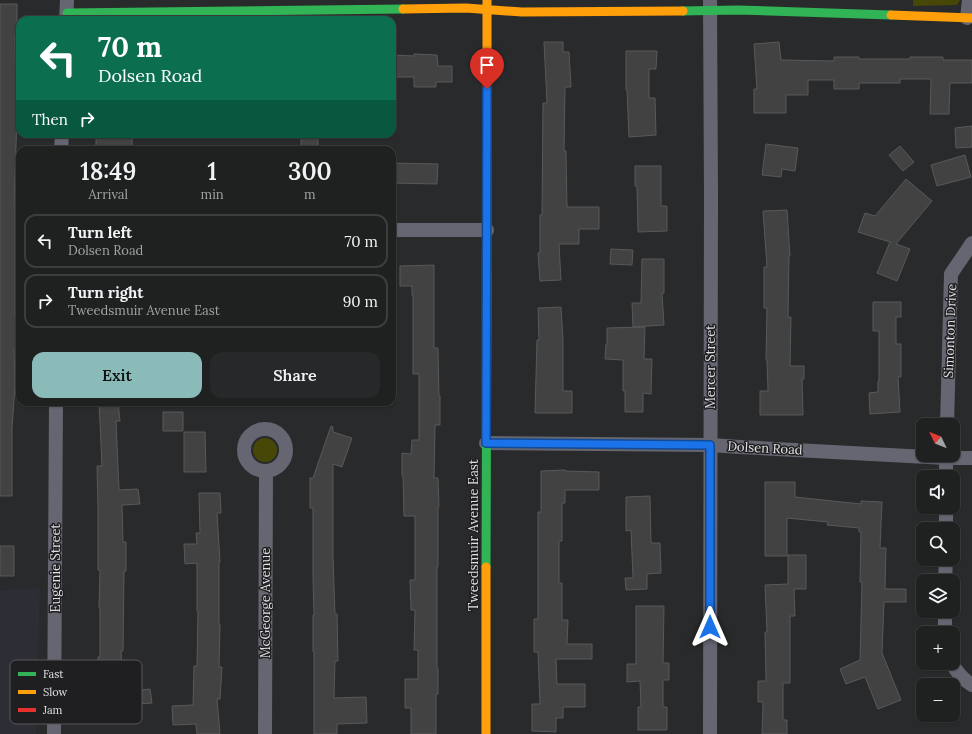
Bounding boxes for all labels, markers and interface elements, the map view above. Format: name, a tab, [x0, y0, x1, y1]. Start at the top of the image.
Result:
text: 70 m	[98, 29, 162, 65]
icon: left	[32, 32, 84, 84]
pin	[470, 48, 504, 89]
icon: arrive	[476, 54, 498, 76]
text: Dolsen Road	[98, 64, 202, 87]
icon: right	[76, 108, 98, 130]
text: Then	[32, 110, 68, 129]
text: 18:49	[80, 156, 136, 187]
text: 1	[207, 156, 217, 187]
text: 300	[288, 156, 332, 187]
text: Arrival	[88, 186, 128, 203]
text: min	[201, 186, 224, 203]
text: m	[304, 186, 316, 203]
text: Turn left	[68, 223, 132, 242]
icon: left	[34, 230, 56, 252]
text: 70 m	[344, 232, 378, 251]
text: Dolsen Road	[68, 242, 143, 259]
text: Turn right	[68, 283, 144, 302]
street label: Simonton Drive	[940, 284, 960, 378]
icon: right	[34, 290, 56, 312]
text: 90 m	[343, 292, 378, 311]
text: Tweedsmuir Avenue East	[68, 302, 220, 319]
street label: Mercer Street	[702, 325, 719, 409]
button: Exit	[32, 352, 202, 398]
button: Share	[210, 352, 380, 398]
north arrow	[916, 418, 960, 462]
map controls	[916, 418, 960, 722]
street label: Dolsen Road	[727, 438, 803, 458]
street label: Tweedsmuir Avenue East	[465, 459, 482, 611]
button: sound	[916, 470, 960, 514]
button: search	[916, 522, 960, 566]
street label: Eugenie Street	[47, 524, 64, 612]
street label: McGeorge Avenue	[257, 548, 274, 658]
button: layers	[916, 574, 960, 618]
position arrow	[689, 606, 731, 648]
button: +	[916, 626, 960, 670]
legend	[10, 660, 142, 724]
text: Fast	[43, 667, 64, 681]
button: −	[916, 678, 960, 722]
text: Slow	[43, 685, 68, 699]
text: Jam	[42, 703, 63, 717]

